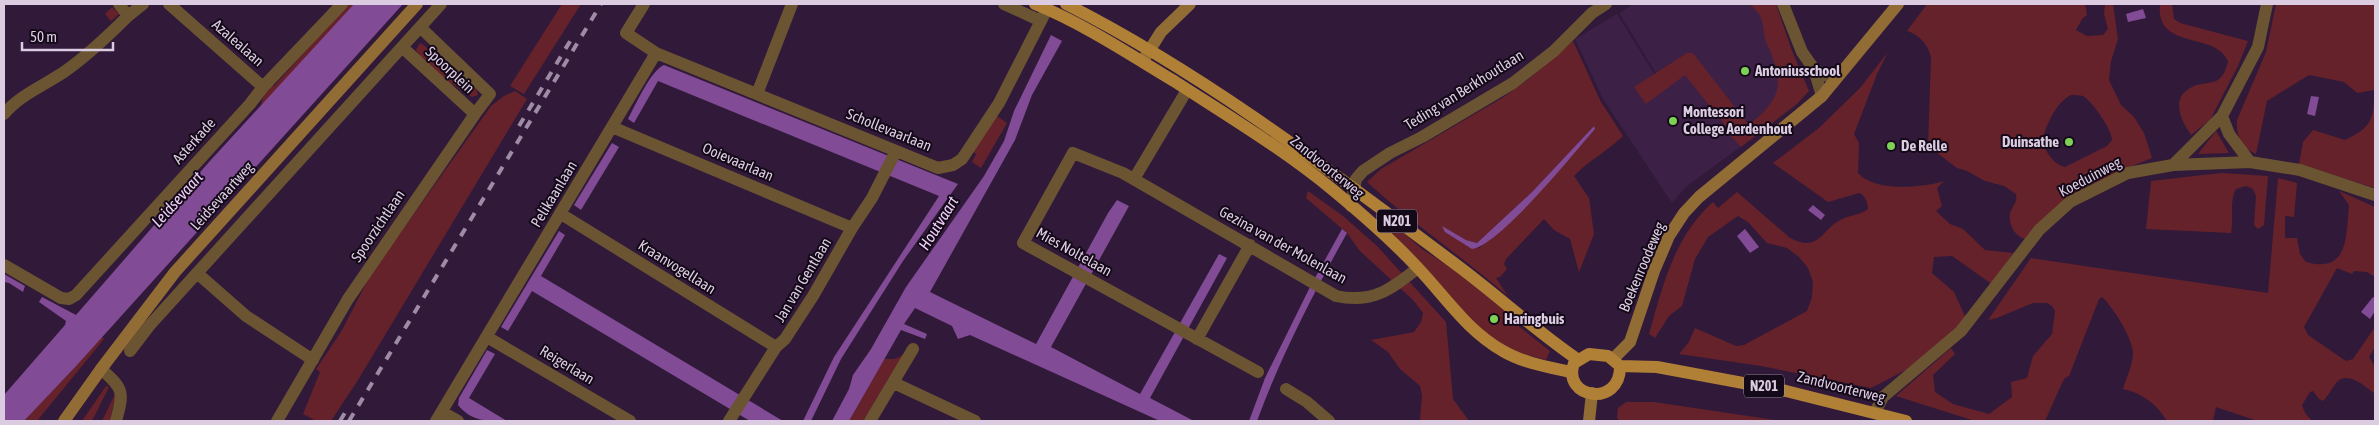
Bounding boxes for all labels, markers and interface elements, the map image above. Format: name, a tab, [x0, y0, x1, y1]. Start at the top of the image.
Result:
street label: Azalealaan	[209, 16, 268, 70]
scale bar	[22, 20, 114, 52]
text: 50 m	[30, 28, 57, 45]
street label: Spoorplein	[422, 43, 478, 96]
street label: Teding van Berkhoutlaan	[1401, 46, 1526, 133]
place label: Antoniusschool	[1754, 62, 1841, 79]
marker: Antoniusschool	[1739, 65, 1751, 77]
place label: Montessori College Aerdenhout	[1683, 103, 1793, 137]
street label: Schollevaarlaan	[844, 105, 934, 154]
street label: Asterkade	[169, 114, 219, 167]
marker: Montessori College Aerdenhout	[1667, 115, 1679, 127]
street label: Zandvoorterweg	[1287, 132, 1368, 202]
place label: Duinsathe	[2002, 133, 2059, 150]
marker: Duinsathe	[2063, 136, 2075, 148]
place label: De Relle	[1901, 137, 1947, 154]
street label: Ooievaarlaan	[700, 139, 776, 184]
marker: De Relle	[1885, 140, 1897, 152]
street label: Koeduinweg	[2056, 153, 2124, 200]
street label: Pelikaanlaan	[527, 157, 580, 230]
street label: Leidsevaartweg	[187, 158, 257, 233]
water label: Leidsevaart	[148, 167, 207, 230]
street label: Spoorzichtlaan	[347, 187, 408, 265]
water label: Houtvaart	[915, 193, 962, 253]
street label: Gezina van der Molenlaan	[1217, 202, 1350, 287]
road number: N201	[1377, 210, 1417, 232]
street label: Boekenroodeweg	[1615, 219, 1668, 314]
street label: Mies Noltelaan	[1034, 224, 1115, 279]
street label: Jan van Gentlaan	[771, 235, 834, 325]
street label: Kraanvogellaan	[635, 236, 719, 297]
place label: Haringbuis	[1504, 310, 1565, 327]
marker: Haringbuis	[1488, 313, 1500, 325]
street label: Reigerlaan	[537, 342, 598, 387]
street label: Zandvoorterweg	[1795, 367, 1887, 406]
road number: N201	[1744, 374, 1784, 398]

